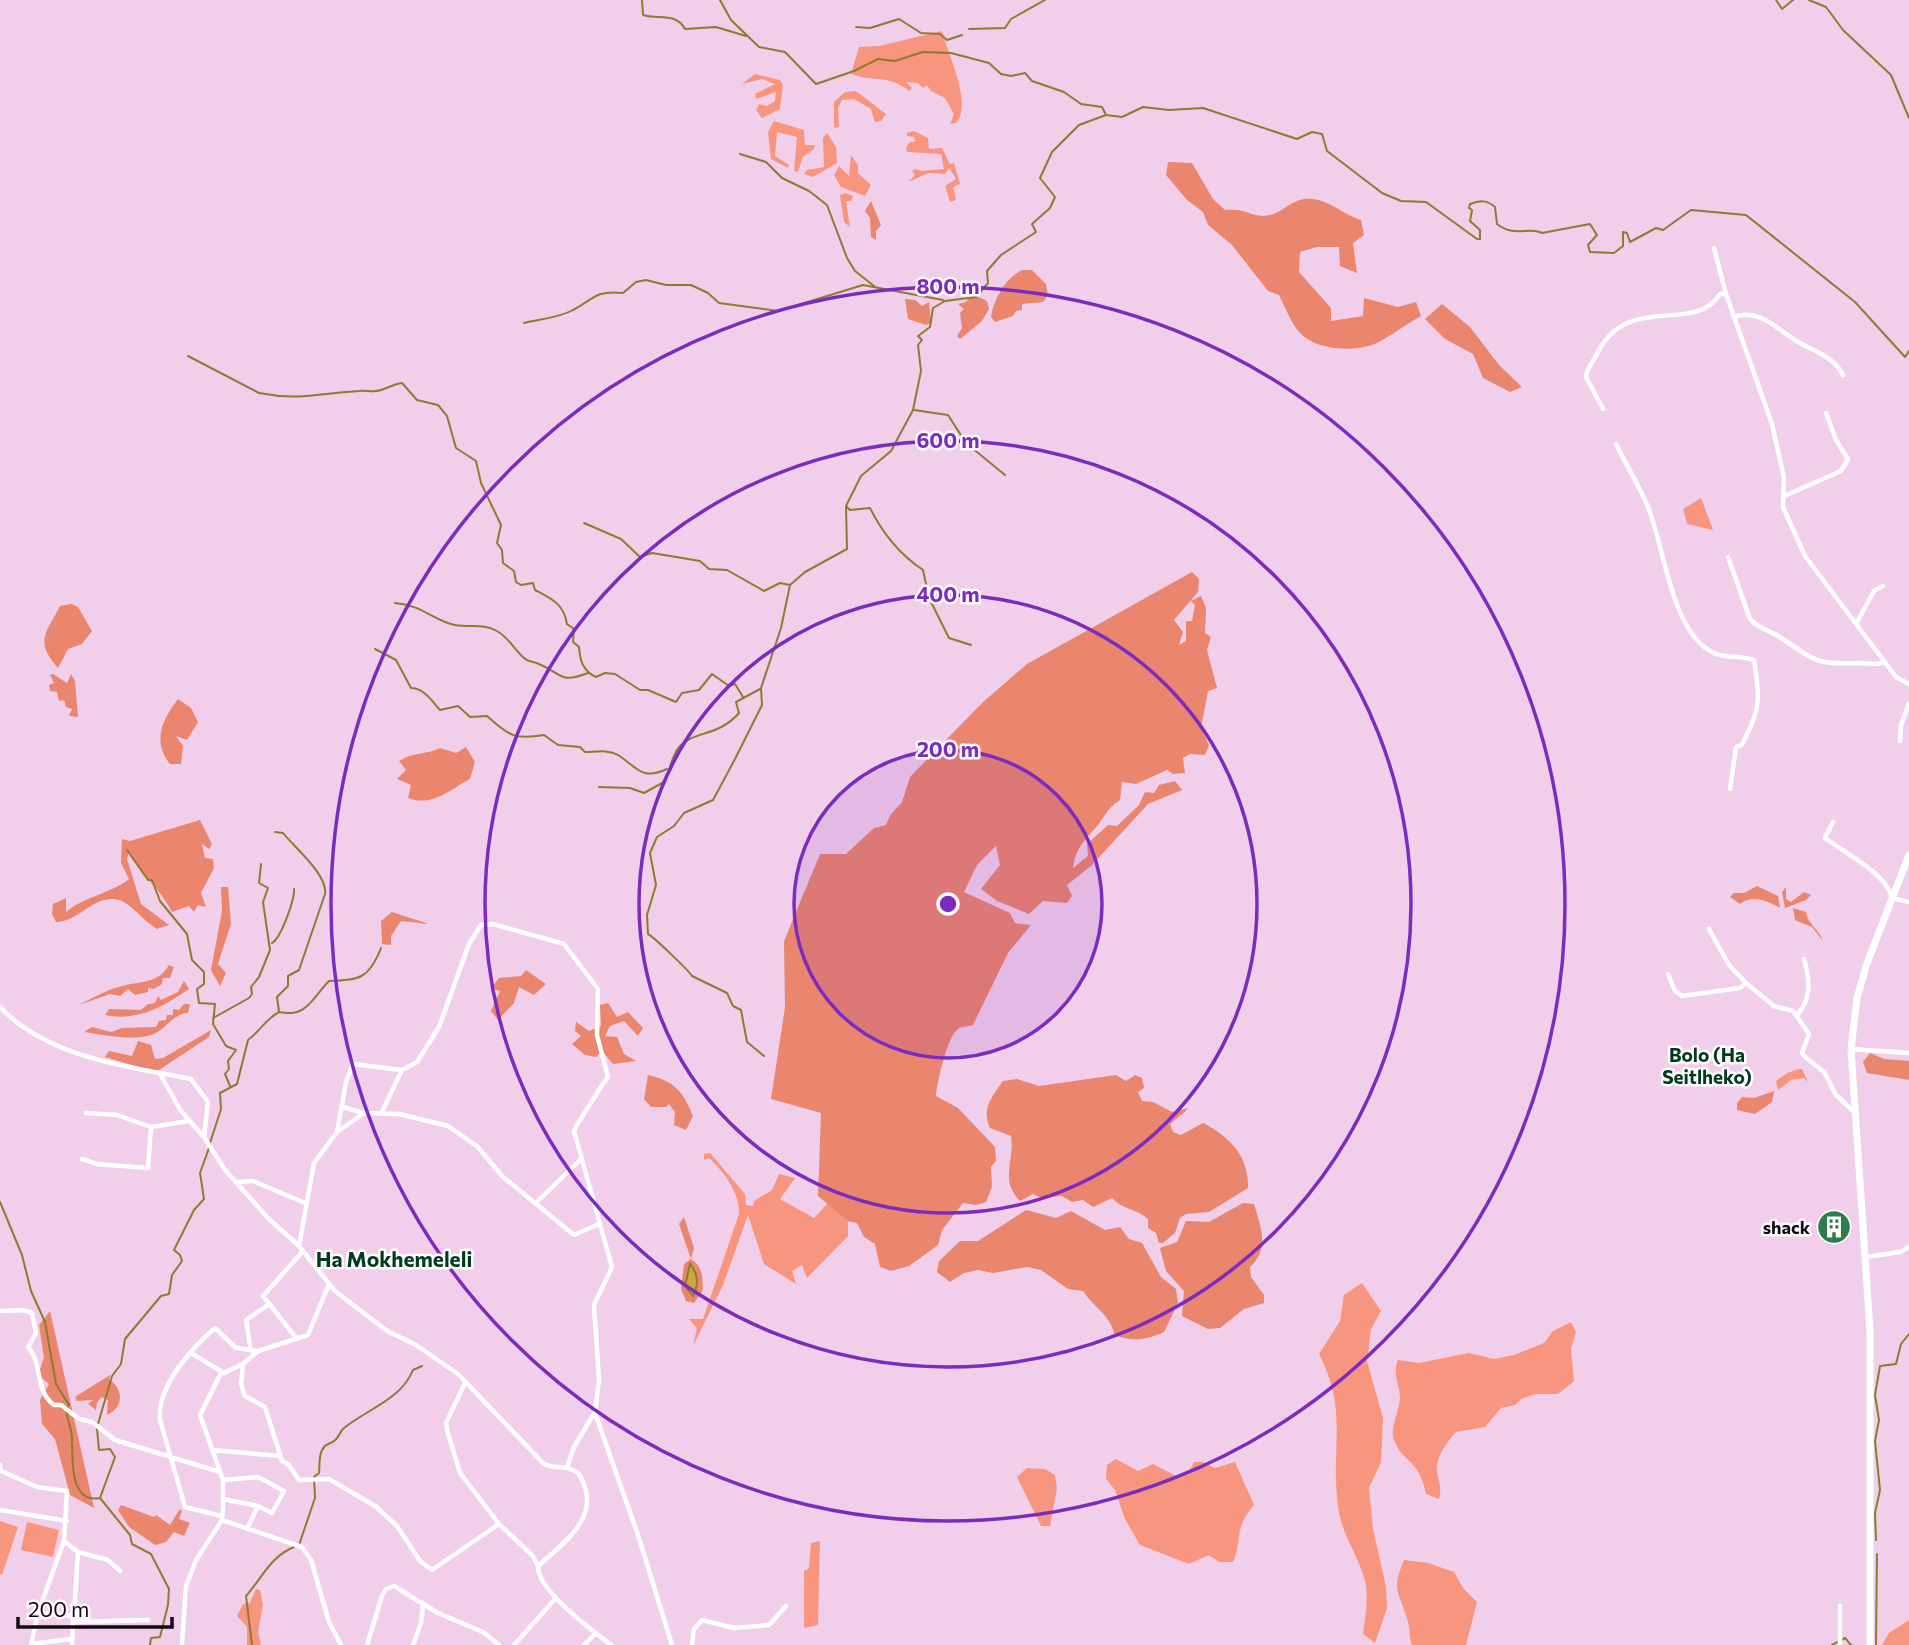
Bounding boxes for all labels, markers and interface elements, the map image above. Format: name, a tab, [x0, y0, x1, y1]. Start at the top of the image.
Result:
text: 800 m	[916, 273, 980, 298]
text: 600 m	[916, 427, 980, 452]
text: 400 m	[916, 581, 980, 606]
text: 200 m	[917, 736, 979, 761]
centre of rings	[936, 892, 960, 916]
district label: Bolo (Ha Seitlheko)	[1662, 1043, 1752, 1088]
building icon: shack	[1815, 1208, 1853, 1246]
place label: shack	[1763, 1216, 1811, 1238]
district label: Ha Mokhemeleli	[316, 1246, 472, 1271]
scale bar	[18, 1586, 172, 1630]
text: 200 m	[28, 1596, 89, 1621]

